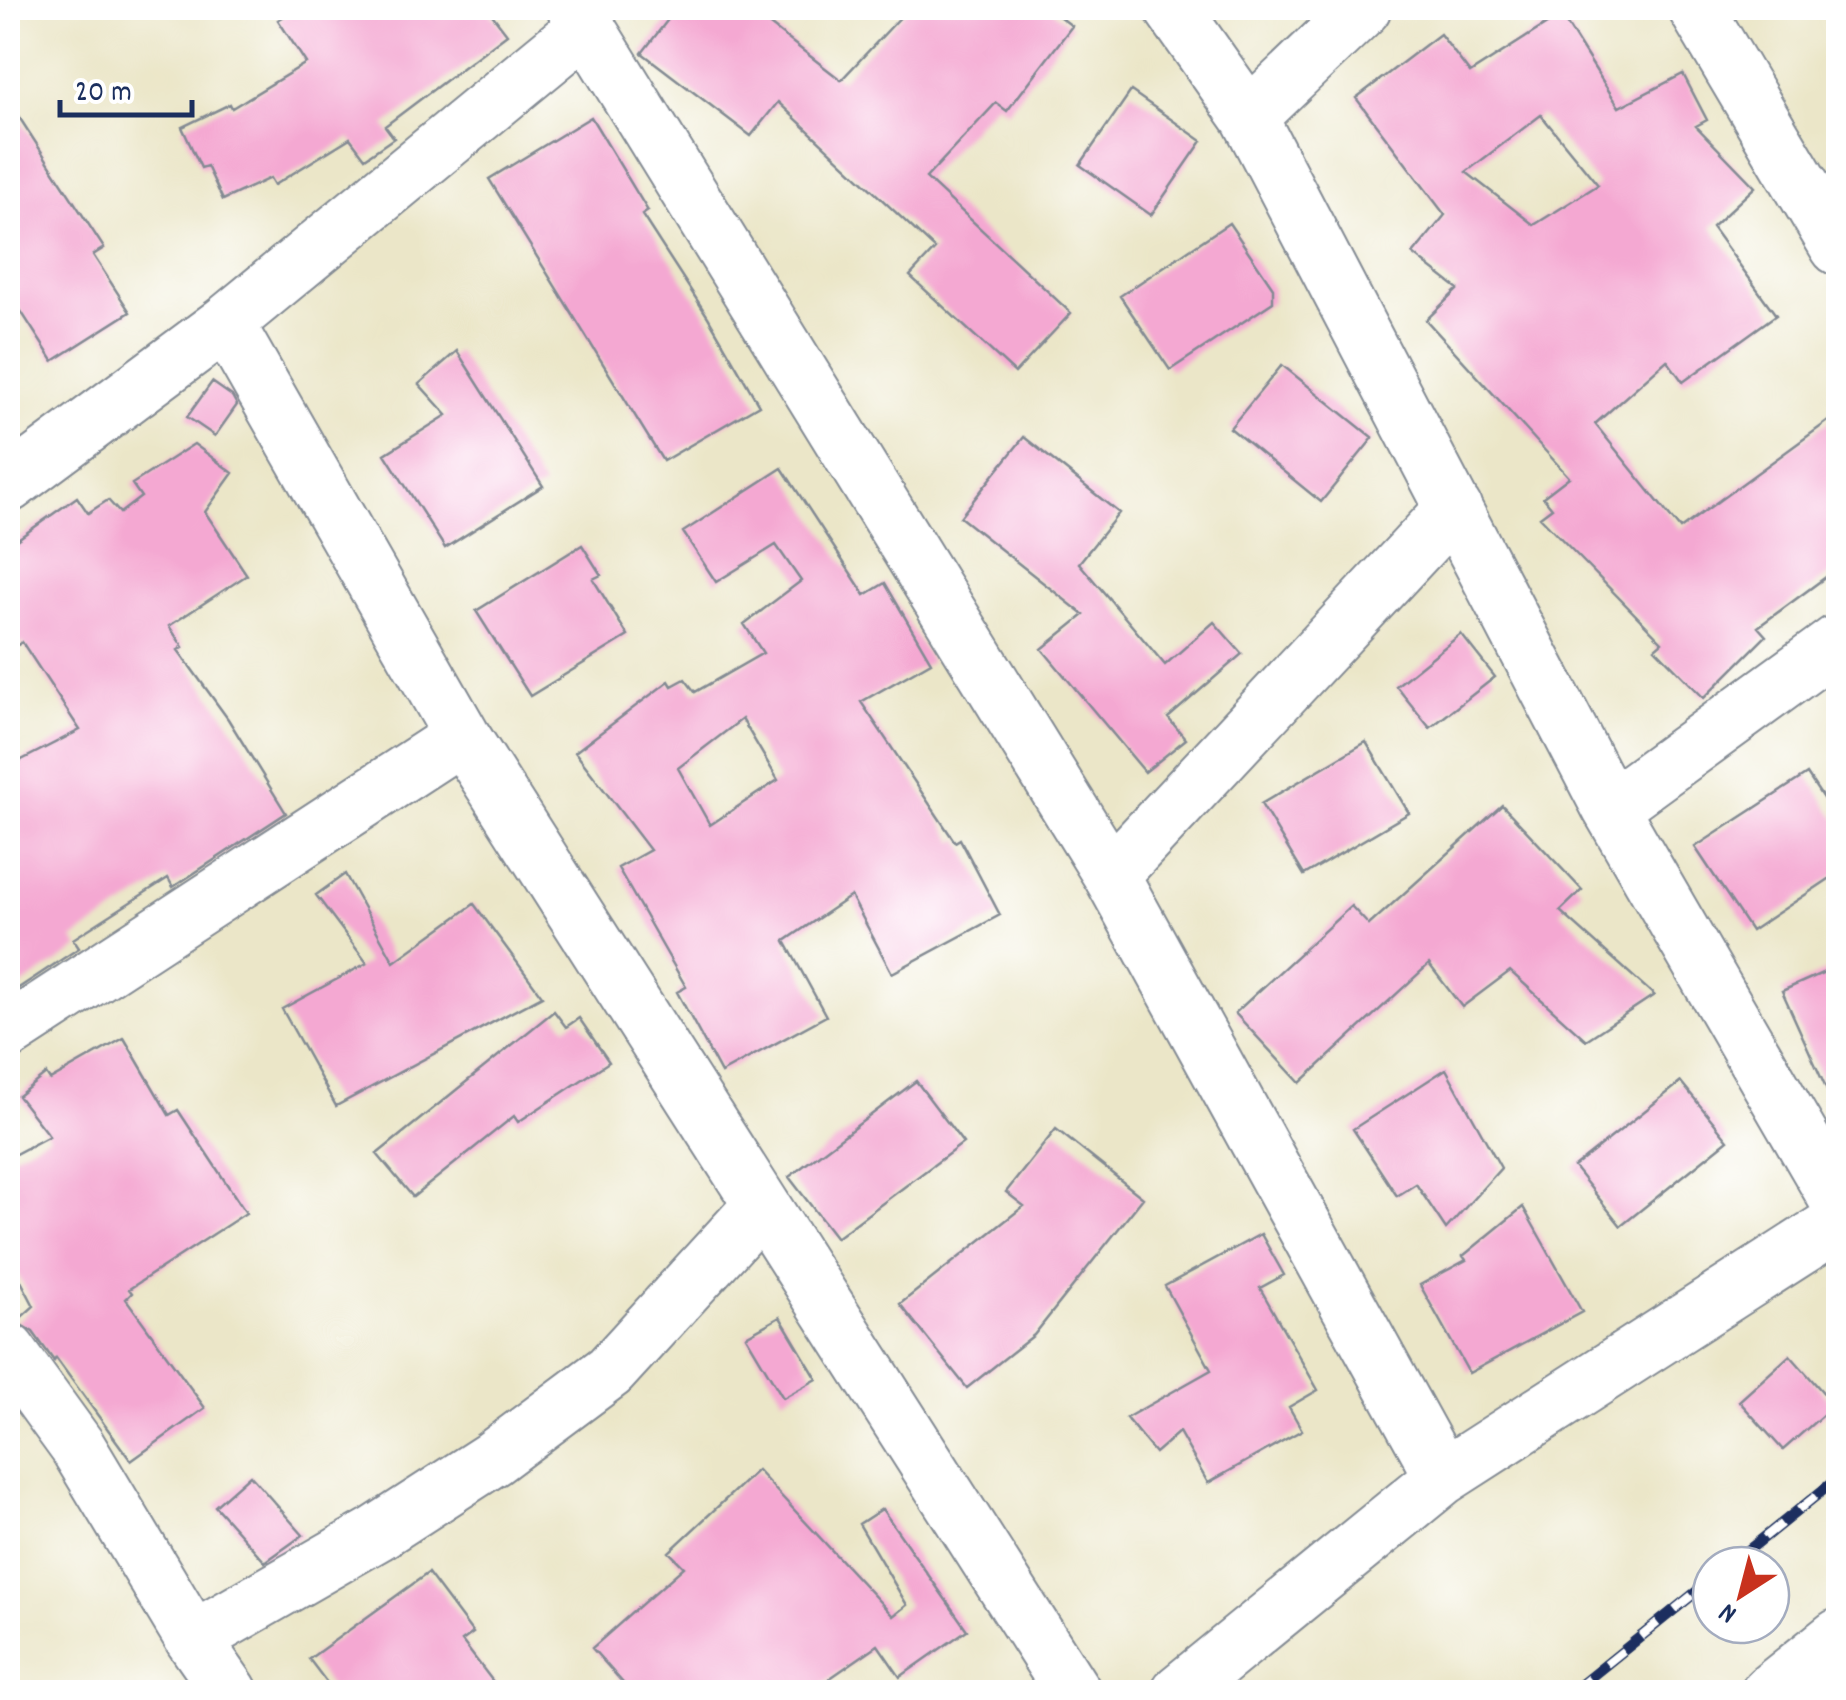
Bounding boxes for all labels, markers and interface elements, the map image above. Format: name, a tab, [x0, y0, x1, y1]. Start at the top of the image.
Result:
scale bar	[60, 55, 192, 117]
text: 20 m	[75, 73, 132, 116]
north arrow	[1691, 1545, 1791, 1645]
text: N	[1712, 1591, 1747, 1631]

